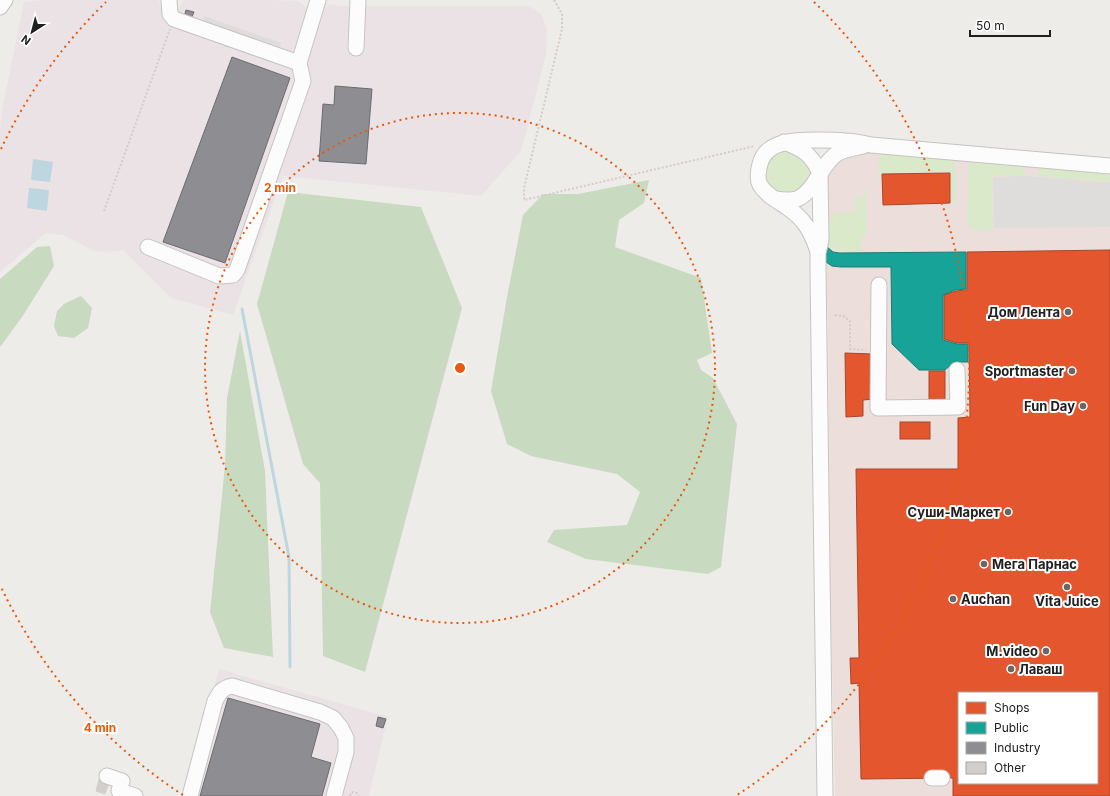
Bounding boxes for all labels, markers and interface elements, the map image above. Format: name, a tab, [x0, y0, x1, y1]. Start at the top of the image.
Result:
north arrow	[12, 12, 52, 52]
scale bar	[970, 12, 1050, 38]
text: 50 m	[976, 18, 1005, 33]
text: N	[19, 32, 34, 48]
text: 2 min	[264, 180, 296, 195]
place label: Дом Лента	[988, 304, 1060, 320]
marker: Дом Лента	[1063, 307, 1073, 317]
centre of rings	[453, 361, 467, 375]
place label: Sportmaster	[985, 363, 1065, 379]
marker: Sportmaster	[1067, 366, 1077, 376]
place label: Fun Day	[1024, 398, 1075, 414]
marker: Fun Day	[1078, 401, 1088, 411]
place label: Суши-Маркет	[908, 504, 1000, 520]
marker: Суши-Маркет	[1003, 507, 1013, 517]
place label: Мега Парнас	[992, 556, 1077, 572]
marker: Мега Парнас	[979, 559, 989, 569]
marker: Vita Juice	[1062, 582, 1072, 592]
place label: Auchan	[961, 591, 1010, 607]
place label: Vita Juice	[1035, 593, 1099, 609]
marker: Auchan	[948, 594, 958, 604]
place label: M.video	[986, 643, 1038, 659]
marker: M.video	[1041, 646, 1051, 656]
place label: Лаваш	[1019, 661, 1063, 677]
marker: Лаваш	[1006, 664, 1016, 674]
legend	[958, 692, 1098, 784]
text: Shops	[994, 700, 1030, 715]
text: 4 min	[84, 720, 116, 735]
text: Public	[994, 720, 1029, 735]
text: Industry	[994, 740, 1041, 755]
text: Other	[994, 760, 1026, 775]

